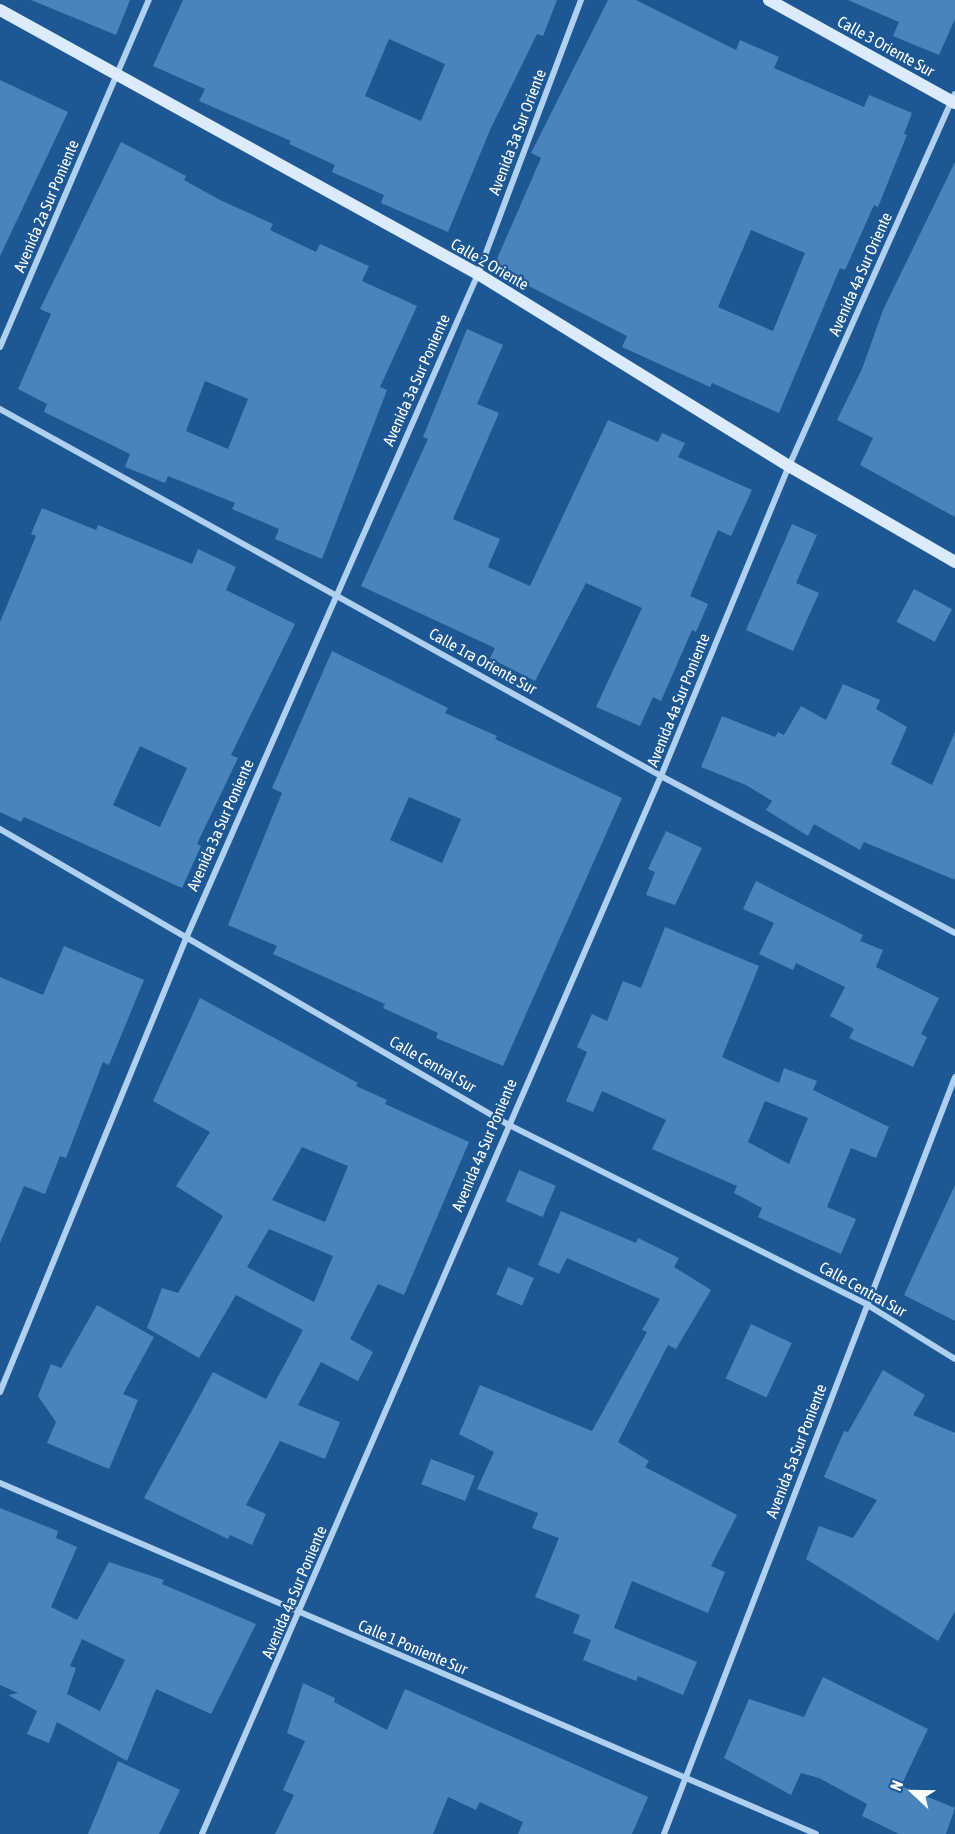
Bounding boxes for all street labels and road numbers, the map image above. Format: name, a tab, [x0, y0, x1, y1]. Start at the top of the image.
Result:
street label: Calle 3 Oriente Sur	[834, 11, 938, 81]
street label: Avenida 3a Sur Oriente	[484, 66, 550, 198]
street label: Avenida 2a Sur Poniente	[9, 137, 83, 275]
street label: Avenida 4a Sur Oriente	[824, 209, 896, 339]
street label: Calle 2 Oriente	[448, 234, 532, 294]
street label: Avenida 3a Sur Poniente	[378, 311, 454, 449]
street label: Calle 1ra Oriente Sur	[426, 624, 540, 698]
street label: Avenida 4a Sur Poniente	[642, 631, 714, 769]
street label: Avenida 3a Sur Poniente	[182, 756, 258, 894]
street label: Calle Central Sur	[386, 1032, 480, 1096]
street label: Avenida 4a Sur Poniente	[447, 1076, 521, 1214]
street label: Calle Central Sur	[816, 1257, 910, 1321]
street label: Avenida 5a Sur Poniente	[762, 1381, 830, 1521]
street label: Avenida 4a Sur Poniente	[257, 1523, 331, 1661]
street label: Calle 1 Poniente Sur	[355, 1615, 471, 1679]

